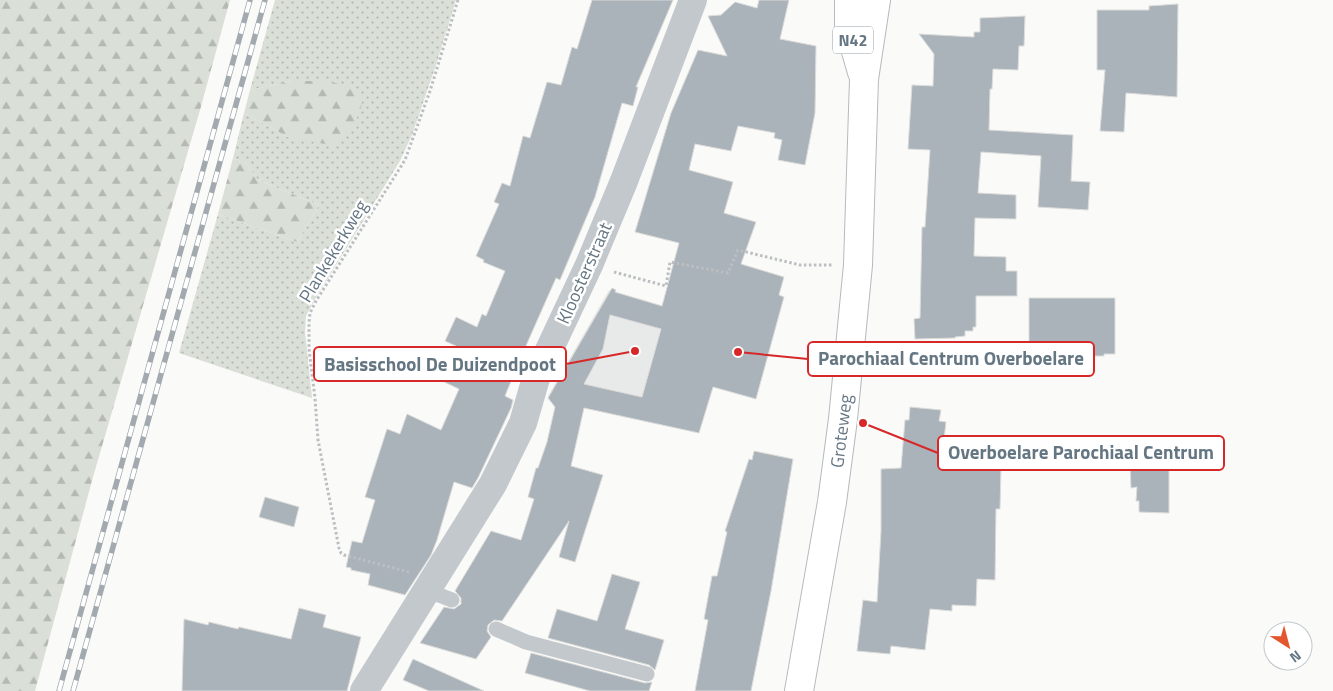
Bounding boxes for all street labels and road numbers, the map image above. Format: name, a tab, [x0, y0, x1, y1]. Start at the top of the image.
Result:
road number: N42	[833, 26, 873, 54]
street label: Plankekerkweg	[292, 195, 374, 307]
street label: Kloosterstraat	[550, 217, 619, 328]
street label: Groteweg	[823, 393, 859, 469]

